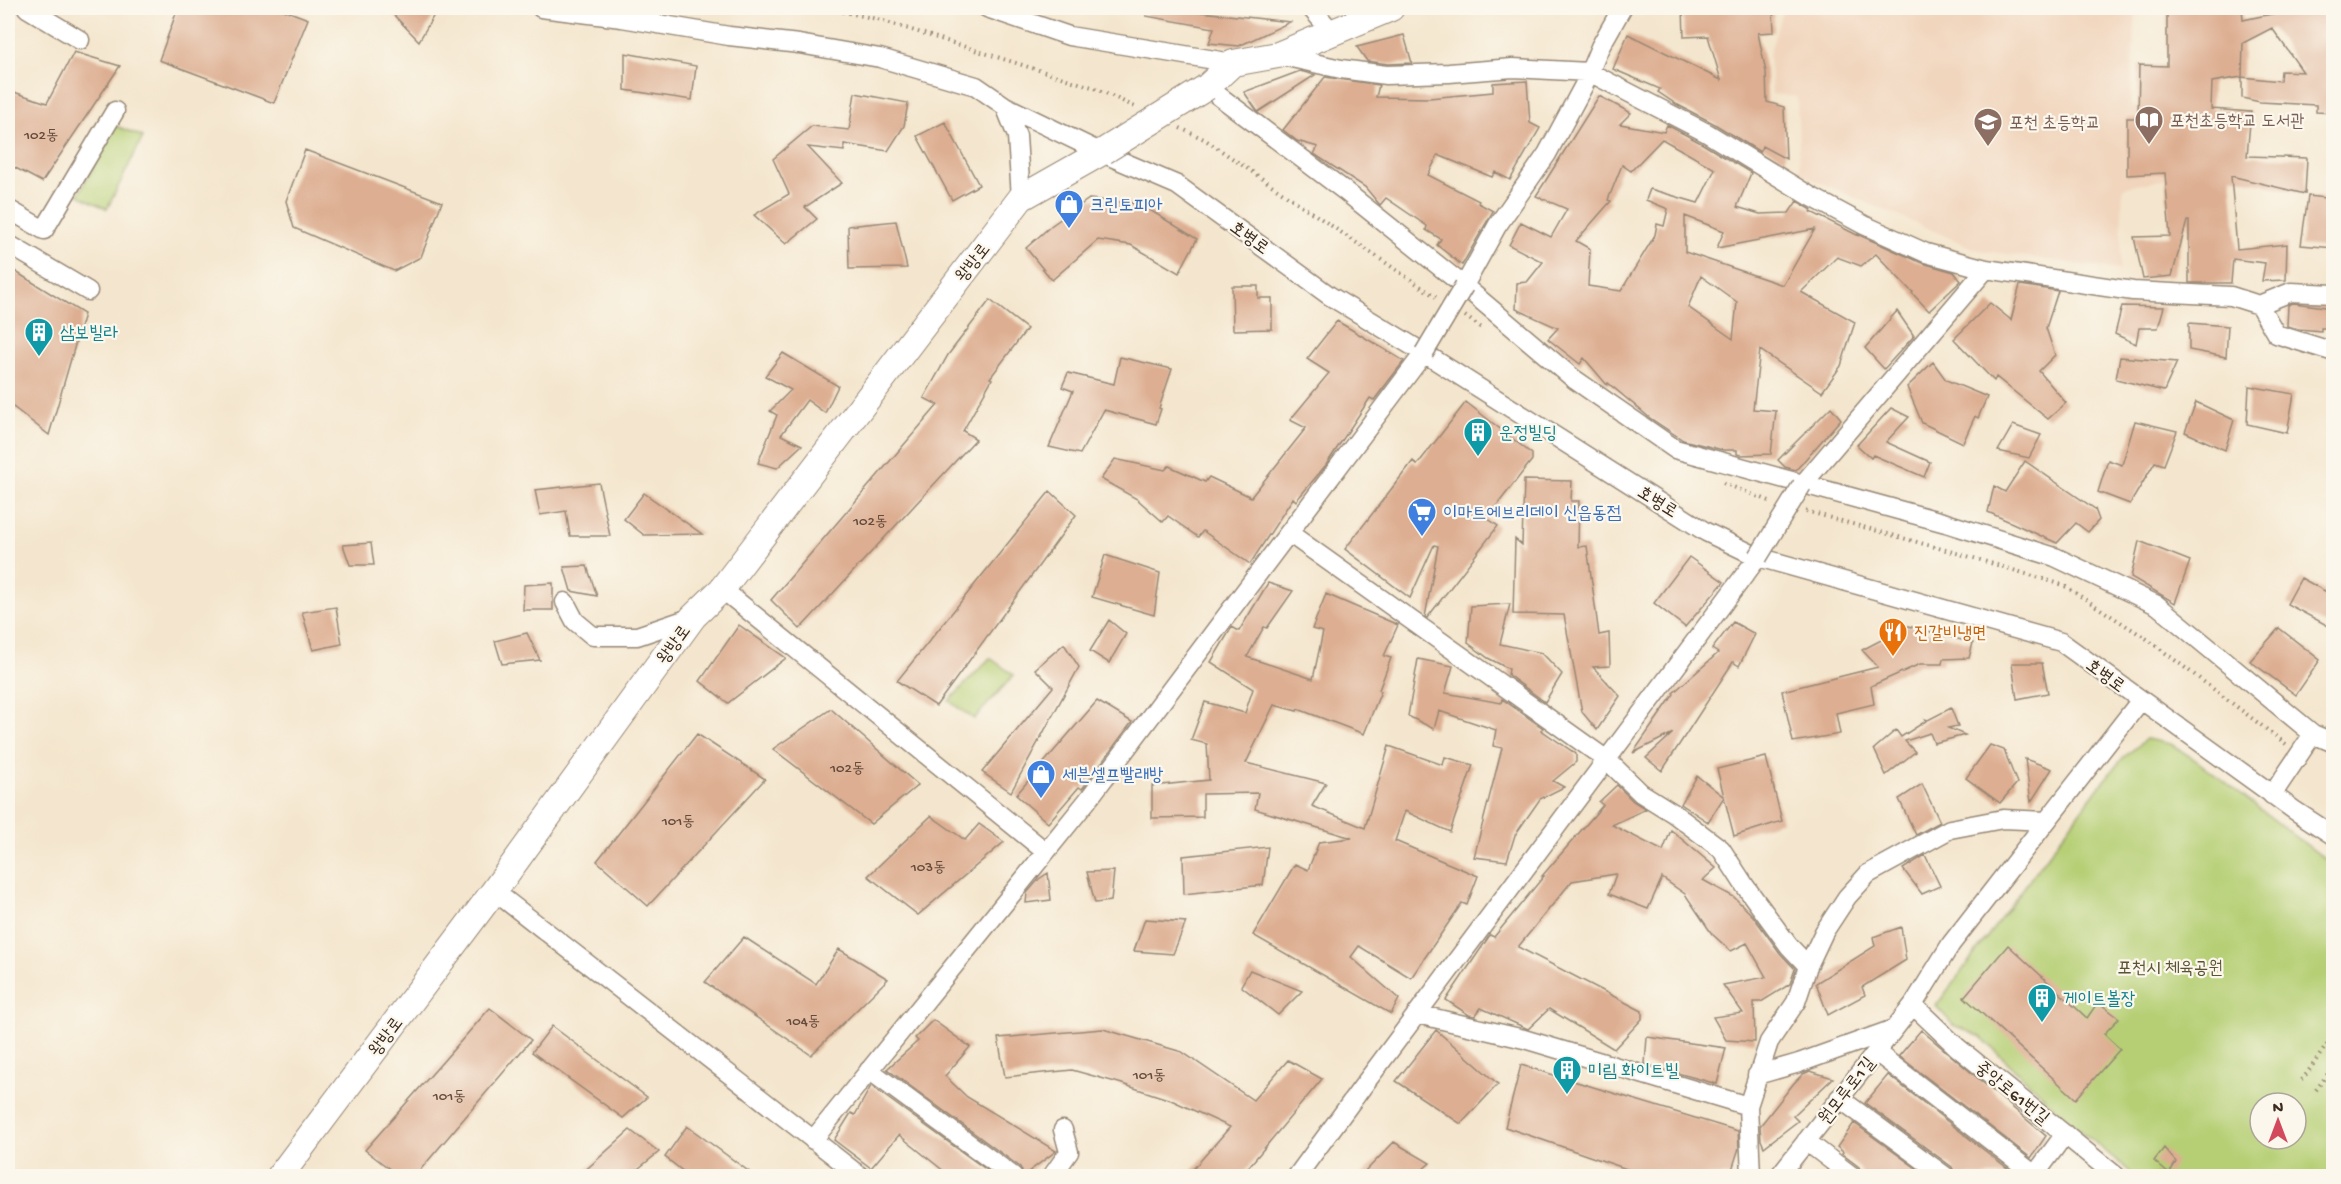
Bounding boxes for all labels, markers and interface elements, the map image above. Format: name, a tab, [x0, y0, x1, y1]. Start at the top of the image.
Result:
library icon: 포천초등학교 도서관	[2133, 104, 2165, 146]
school or university icon: 포천 초등학교	[1972, 106, 2004, 148]
place label: 포천초등학교 도서관	[2170, 112, 2305, 133]
place label: 포천 초등학교	[2009, 114, 2100, 135]
house number: 102동	[23, 127, 58, 145]
shop icon: 크린토피아	[1053, 188, 1085, 230]
place label: 크린토피아	[1090, 196, 1163, 217]
street label: 호병로	[1225, 218, 1272, 260]
street label: 왕방로	[952, 240, 996, 287]
building icon: 삼보빌라	[23, 316, 55, 358]
place label: 삼보빌라	[60, 324, 118, 345]
building icon: 운정빌딩	[1462, 416, 1494, 458]
place label: 운정빌딩	[1499, 424, 1557, 445]
street label: 호병로	[1633, 483, 1681, 524]
supermarket icon: 이마트에브리데이 신읍동점	[1406, 496, 1438, 538]
place label: 이마트에브리데이 신읍동점	[1443, 504, 1622, 525]
house number: 102동	[852, 513, 887, 531]
restaurant icon: 진갈비냉면	[1877, 616, 1909, 658]
street label: 왕방로	[654, 622, 696, 669]
place label: 진갈비냉면	[1914, 624, 1986, 645]
street label: 호병로	[2081, 656, 2128, 698]
shop icon: 세븐셀프빨래방	[1025, 758, 1057, 800]
house number: 102동	[829, 760, 864, 778]
place label: 세븐셀프빨래방	[1062, 766, 1164, 787]
house number: 101동	[661, 813, 694, 831]
house number: 103동	[910, 859, 945, 877]
park label: 포천시 체육공원	[2117, 959, 2223, 980]
building icon: 게이트볼장	[2026, 982, 2058, 1024]
place label: 게이트볼장	[2063, 990, 2135, 1011]
house number: 104동	[785, 1013, 820, 1031]
street label: 왕방로	[366, 1014, 408, 1061]
street label: 원모루로1길	[1815, 1053, 1881, 1129]
building icon: 미림 화이트빌	[1551, 1054, 1583, 1096]
street label: 중앙로61번길	[1970, 1058, 2053, 1130]
place label: 미림 화이트빌	[1588, 1062, 1680, 1083]
house number: 101동	[1132, 1067, 1165, 1085]
house number: 101동	[432, 1088, 465, 1106]
north arrow	[2248, 1091, 2308, 1151]
text: N	[2273, 1100, 2284, 1119]

